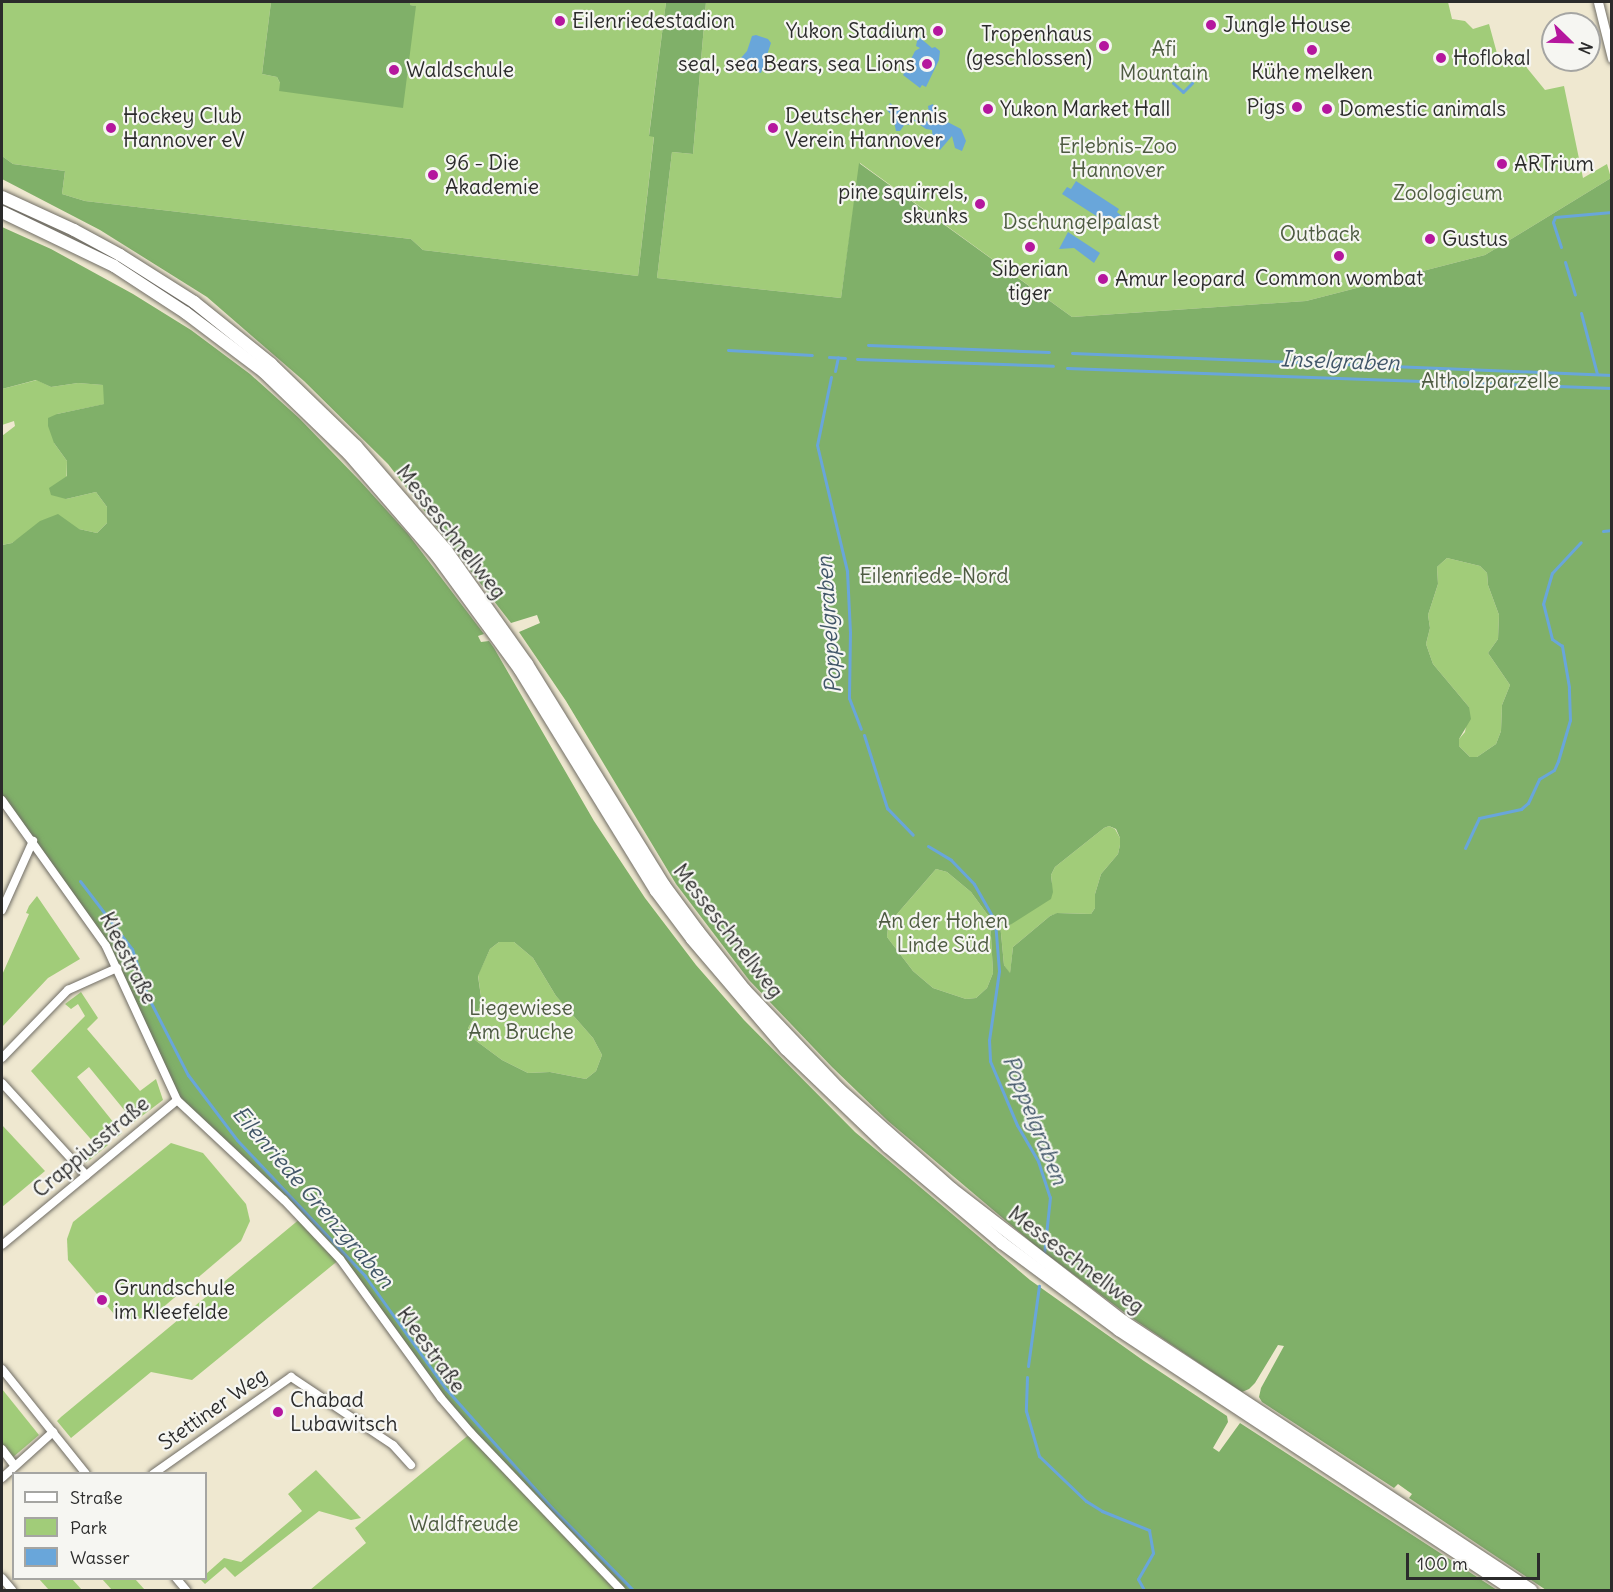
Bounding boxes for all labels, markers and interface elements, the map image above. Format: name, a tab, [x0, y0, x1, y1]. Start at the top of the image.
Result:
place label: Eilenriedestadion	[572, 8, 735, 34]
place label: Jungle House	[1223, 12, 1351, 38]
north arrow	[1541, 12, 1601, 72]
marker: Eilenriedestadion	[553, 14, 567, 28]
place label: Yukon Stadium	[786, 18, 926, 44]
marker: Jungle House	[1204, 18, 1218, 32]
place label: Tropenhaus (geschlossen)	[966, 21, 1092, 71]
marker: Yukon Stadium	[931, 24, 945, 38]
park label: Afi Mountain	[1120, 36, 1208, 86]
marker: Tropenhaus (geschlossen)	[1097, 39, 1111, 53]
text: N	[1574, 39, 1597, 57]
marker: Kühe melken	[1305, 43, 1319, 57]
place label: Hoflokal	[1453, 45, 1530, 71]
place label: seal, sea Bears, sea Lions	[678, 51, 915, 77]
marker: Hoflokal	[1434, 51, 1448, 65]
place label: Waldschule	[406, 57, 514, 83]
marker: seal, sea Bears, sea Lions	[920, 57, 934, 71]
place label: Kühe melken	[1251, 59, 1373, 85]
marker: Waldschule	[387, 63, 401, 77]
place label: Pigs	[1246, 94, 1285, 120]
place label: Yukon Market Hall	[1000, 96, 1170, 122]
place label: Domestic animals	[1339, 96, 1506, 122]
marker: Pigs	[1290, 100, 1304, 114]
marker: Yukon Market Hall	[981, 102, 995, 116]
marker: Domestic animals	[1320, 102, 1334, 116]
place label: Hockey Club Hannover eV	[123, 103, 245, 153]
place label: Deutscher Tennis Verein Hannover	[785, 103, 947, 153]
marker: Hockey Club Hannover eV	[104, 121, 118, 135]
marker: Deutscher Tennis Verein Hannover	[766, 121, 780, 135]
park label: Erlebnis-Zoo Hannover	[1059, 133, 1177, 183]
place label: 96 - Die Akademie	[445, 150, 539, 200]
place label: ARTrium	[1514, 151, 1594, 177]
marker: ARTrium	[1495, 157, 1509, 171]
marker: 96 - Die Akademie	[426, 168, 440, 182]
place label: pine squirrels, skunks	[838, 179, 968, 229]
park label: Zoologicum	[1393, 180, 1503, 206]
marker: pine squirrels, skunks	[973, 197, 987, 211]
park label: Dschungelpalast	[1003, 209, 1159, 235]
park label: Outback	[1280, 221, 1360, 247]
place label: Gustus	[1442, 226, 1508, 252]
marker: Gustus	[1423, 232, 1437, 246]
marker: Siberian tiger	[1023, 240, 1037, 254]
marker: Common wombat	[1332, 249, 1346, 263]
place label: Siberian tiger	[992, 256, 1068, 306]
place label: Common wombat	[1255, 265, 1423, 291]
place label: Amur leopard	[1115, 266, 1245, 292]
marker: Amur leopard	[1096, 272, 1110, 286]
water label: Inselgraben	[1280, 346, 1400, 376]
park label: Altholzparzelle	[1421, 368, 1559, 394]
street label: Messeschnellweg	[391, 460, 511, 604]
water label: Poppelgraben	[811, 556, 847, 694]
park label: Eilenriede-Nord	[859, 563, 1009, 589]
street label: Messeschnellweg	[668, 859, 788, 1003]
street label: Kleestraße	[94, 908, 162, 1008]
park label: An der Hohen Linde Süd	[878, 908, 1008, 958]
park label: Liegewiese Am Bruche	[468, 995, 574, 1045]
water label: Poppelgraben	[997, 1051, 1073, 1189]
street label: Crappiusstraße	[28, 1091, 154, 1203]
water label: Eilenriede Grenzgraben	[227, 1101, 399, 1293]
street label: Messeschnellweg	[1003, 1201, 1149, 1319]
place label: Grundschule im Kleefelde	[114, 1275, 235, 1325]
marker: Grundschule im Kleefelde	[95, 1293, 109, 1307]
street label: Kleestraße	[391, 1302, 471, 1398]
street label: Stettiner Weg	[154, 1362, 272, 1456]
place label: Chabad Lubawitsch	[290, 1387, 398, 1437]
marker: Chabad Lubawitsch	[271, 1405, 285, 1419]
legend	[12, 1472, 207, 1580]
text: Straße	[70, 1486, 123, 1509]
park label: Waldfreude	[409, 1511, 519, 1537]
text: Park	[70, 1516, 107, 1539]
scale bar	[1409, 1541, 1542, 1579]
text: Wasser	[70, 1546, 129, 1569]
text: 100 m	[1417, 1552, 1468, 1575]

